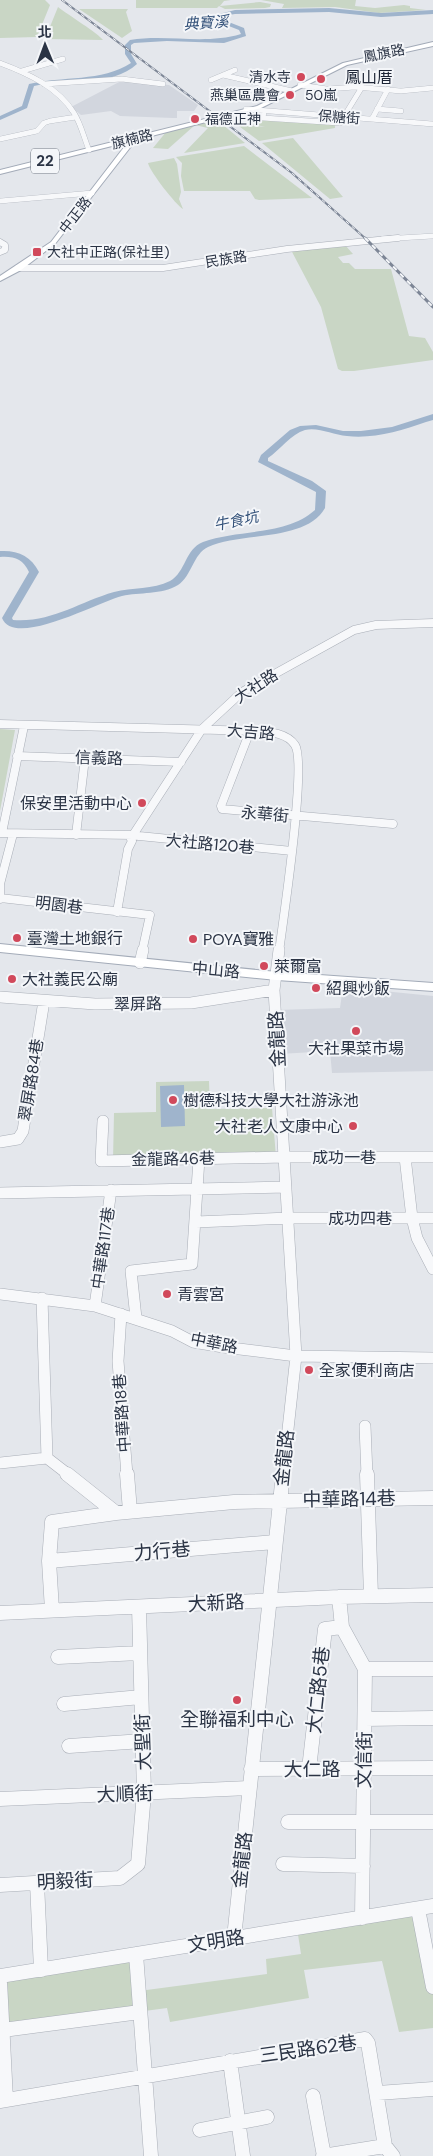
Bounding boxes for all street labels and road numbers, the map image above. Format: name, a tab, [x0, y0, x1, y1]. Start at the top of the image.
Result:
street label: 鳳旗路	[362, 40, 406, 66]
street label: 保糖街	[317, 107, 361, 127]
street label: 旗楠路	[109, 125, 155, 153]
road number: 22	[31, 148, 59, 174]
street label: 中正路	[55, 193, 95, 237]
street label: 民族路	[204, 247, 248, 271]
street label: 大社路	[230, 664, 282, 708]
street label: 大吉路	[226, 719, 276, 745]
street label: 信義路	[75, 747, 123, 769]
street label: 永華街	[240, 801, 290, 827]
street label: 大社路120巷	[165, 830, 255, 858]
street label: 明園巷	[34, 892, 84, 918]
street label: 中山路	[191, 957, 241, 983]
street label: 翠屏路	[114, 993, 162, 1015]
street label: 金龍路	[263, 1010, 291, 1068]
street label: 翠屏路84巷	[14, 1037, 48, 1123]
street label: 成功一巷	[312, 1147, 376, 1168]
street label: 金龍路46巷	[131, 1148, 215, 1170]
street label: 中華路117巷	[87, 1206, 119, 1290]
street label: 成功四巷	[328, 1208, 392, 1229]
street label: 中華路	[188, 1328, 240, 1358]
street label: 中華路18巷	[109, 1373, 135, 1453]
street label: 金龍路	[269, 1428, 299, 1488]
street label: 中華路14巷	[302, 1486, 396, 1512]
street label: 力行巷	[133, 1536, 191, 1566]
street label: 大新路	[187, 1589, 245, 1617]
street label: 大仁路5巷	[301, 1645, 335, 1735]
street label: 大聖街	[130, 1713, 156, 1771]
street label: 文信街	[351, 1731, 377, 1789]
street label: 大仁路	[283, 1757, 341, 1782]
street label: 大順街	[96, 1781, 154, 1807]
street label: 金龍路	[227, 1830, 257, 1890]
street label: 明毅街	[36, 1867, 94, 1895]
street label: 文明路	[186, 1924, 246, 1958]
street label: 三民路62巷	[258, 2030, 358, 2068]

